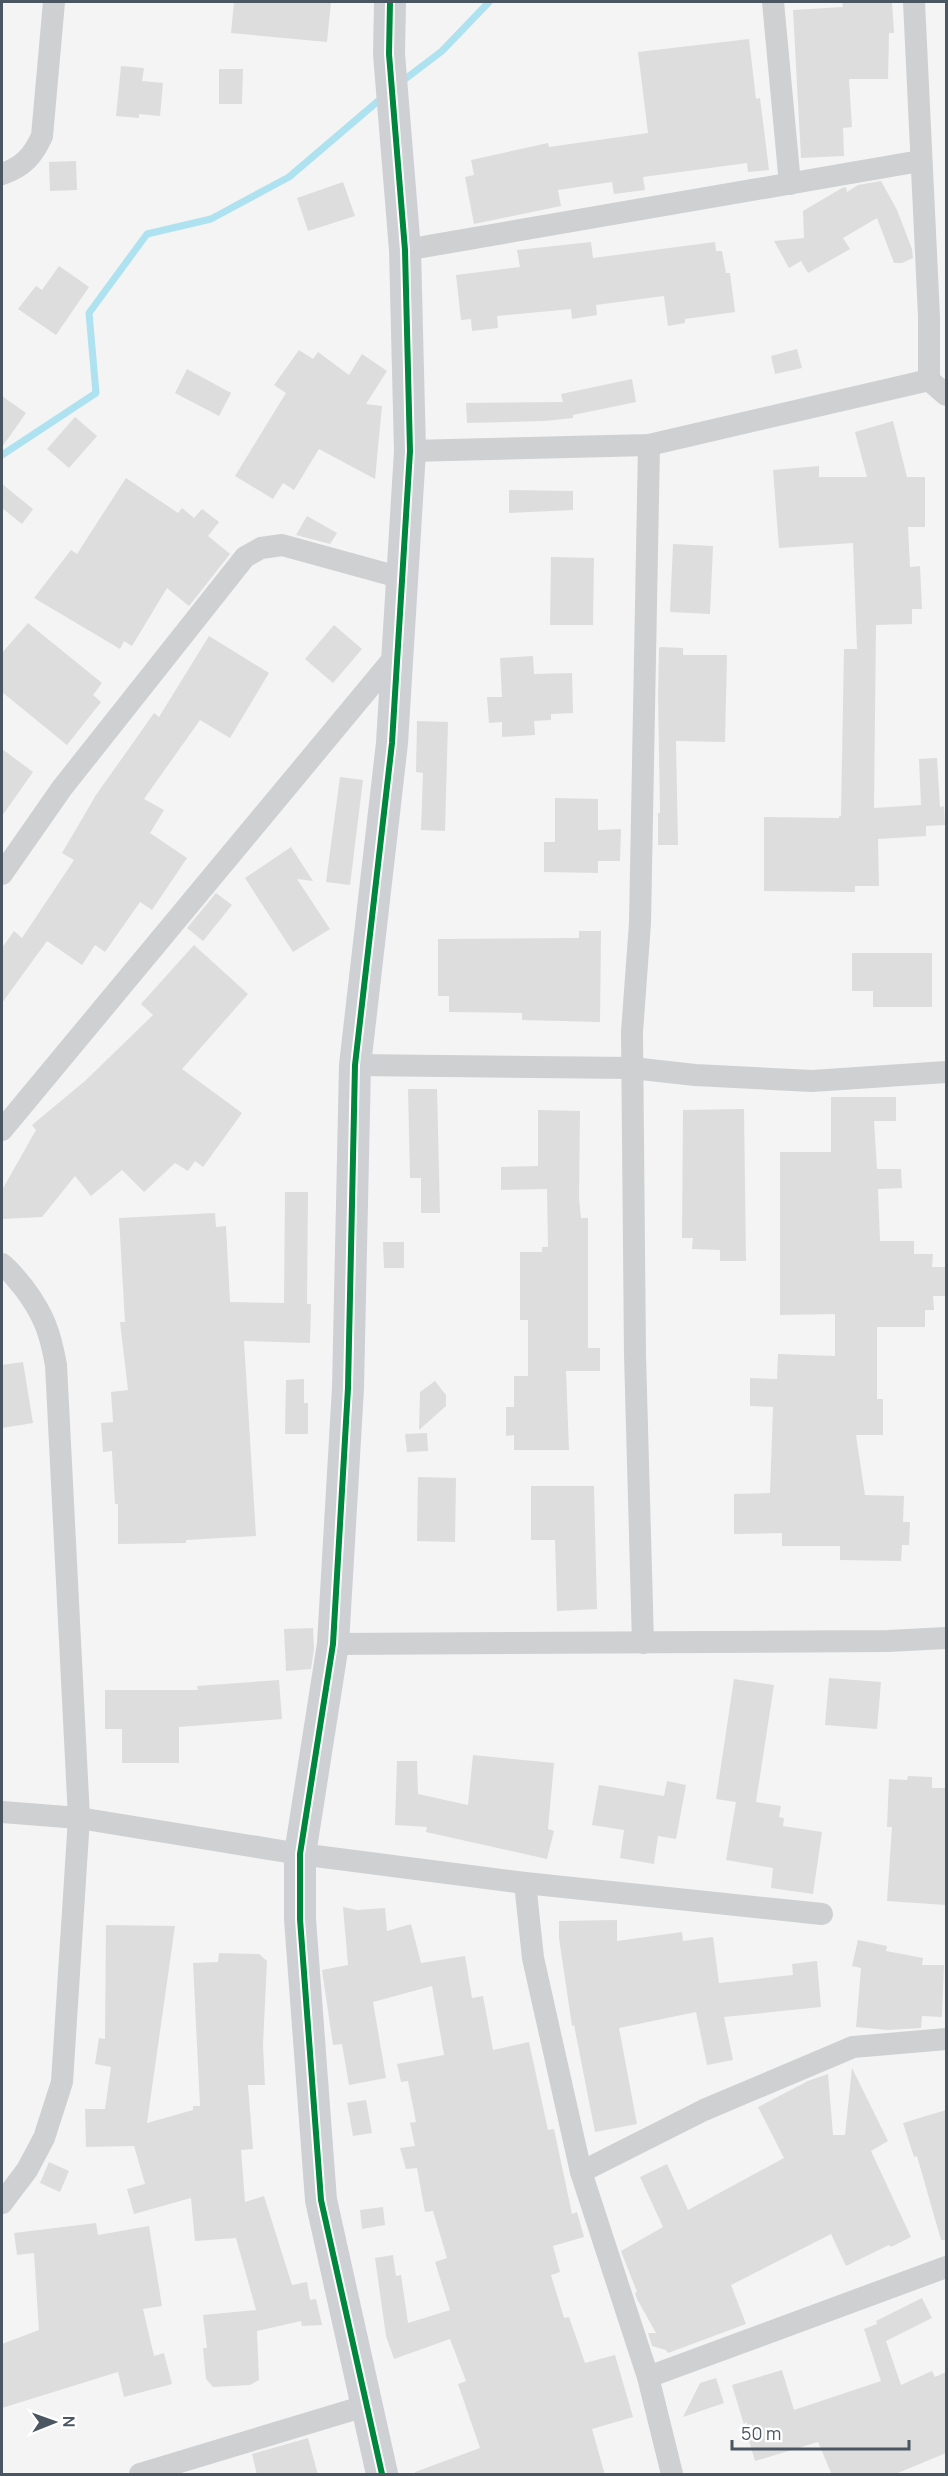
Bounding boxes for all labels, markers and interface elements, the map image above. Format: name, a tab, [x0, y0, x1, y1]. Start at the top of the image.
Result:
north arrow	[24, 2392, 84, 2452]
scale bar	[732, 2413, 909, 2451]
text: N	[58, 2416, 80, 2428]
text: 50 m	[741, 2421, 781, 2445]

